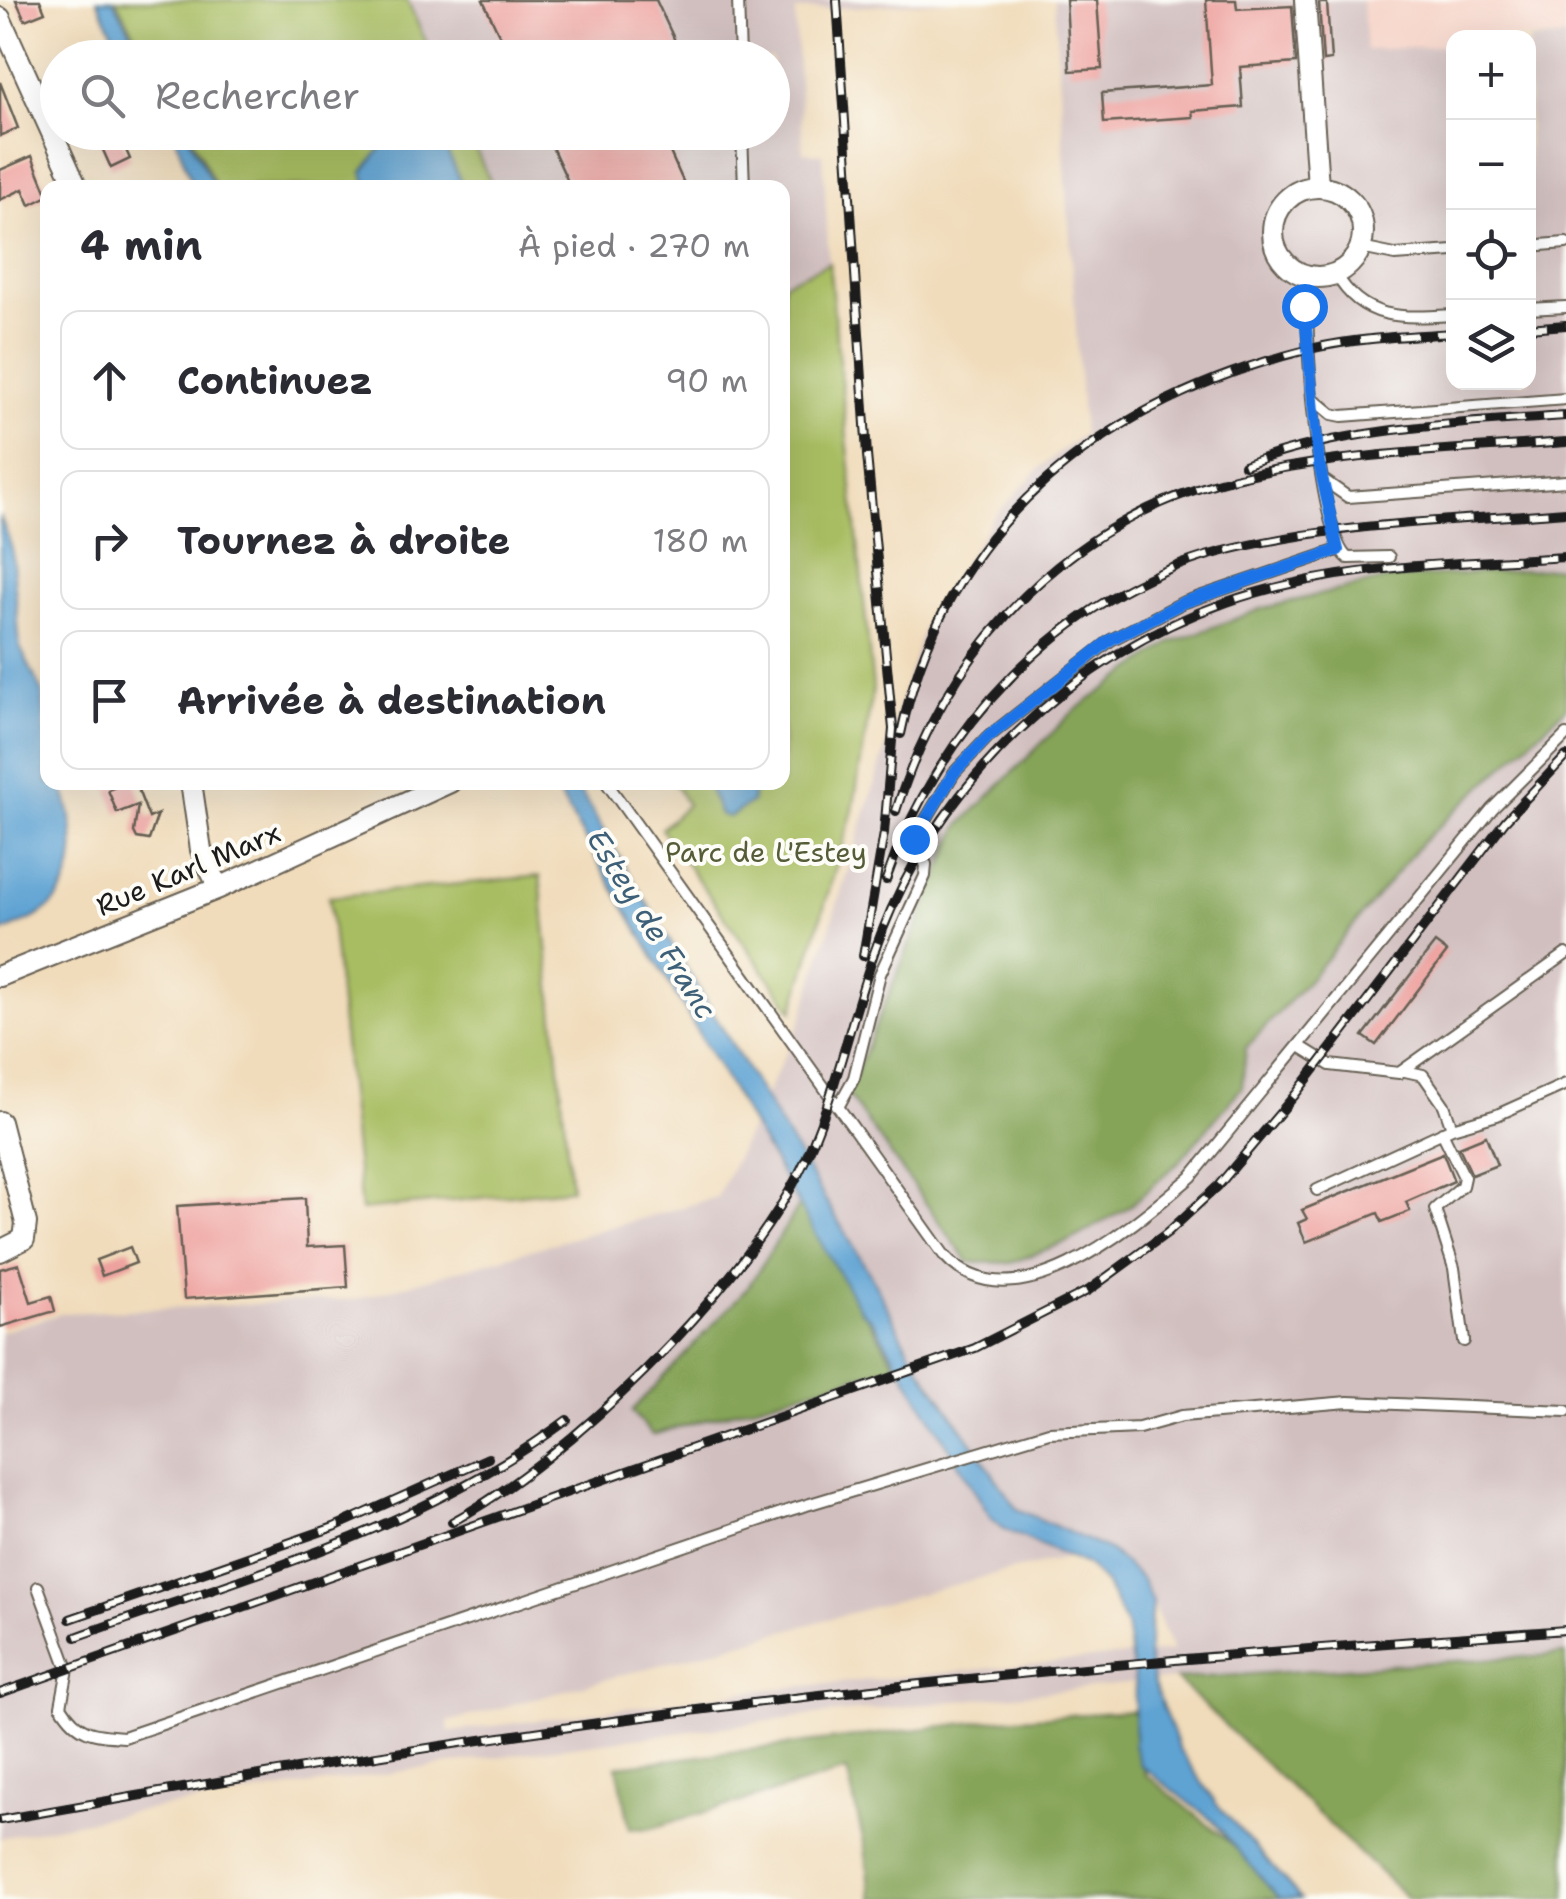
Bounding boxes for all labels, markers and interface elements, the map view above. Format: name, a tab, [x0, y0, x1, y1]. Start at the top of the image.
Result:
map controls	[1446, 30, 1536, 390]
button: +	[1446, 30, 1536, 120]
search box	[40, 40, 790, 150]
icon: search	[75, 68, 130, 123]
text: Rechercher	[155, 70, 360, 121]
button: −	[1446, 120, 1536, 210]
button: locate	[1446, 210, 1536, 300]
text: 4 min	[80, 217, 202, 273]
text: À pied · 270 m	[518, 224, 750, 267]
route start	[1282, 284, 1328, 330]
button: layers	[1446, 300, 1536, 390]
icon: ahead	[82, 353, 137, 408]
text: Continuez	[177, 355, 373, 406]
text: 90 m	[665, 359, 748, 402]
icon: right	[82, 513, 137, 568]
text: Tournez à droite	[177, 515, 510, 566]
text: 180 m	[652, 519, 748, 562]
icon: arrive	[82, 673, 137, 728]
text: Arrivée à destination	[177, 675, 606, 726]
street label: Rue Karl Marx	[90, 813, 286, 925]
route end	[892, 817, 938, 863]
water label: Estey de Franc	[577, 821, 727, 1027]
park label: Parc de L'Estey	[665, 833, 867, 871]

